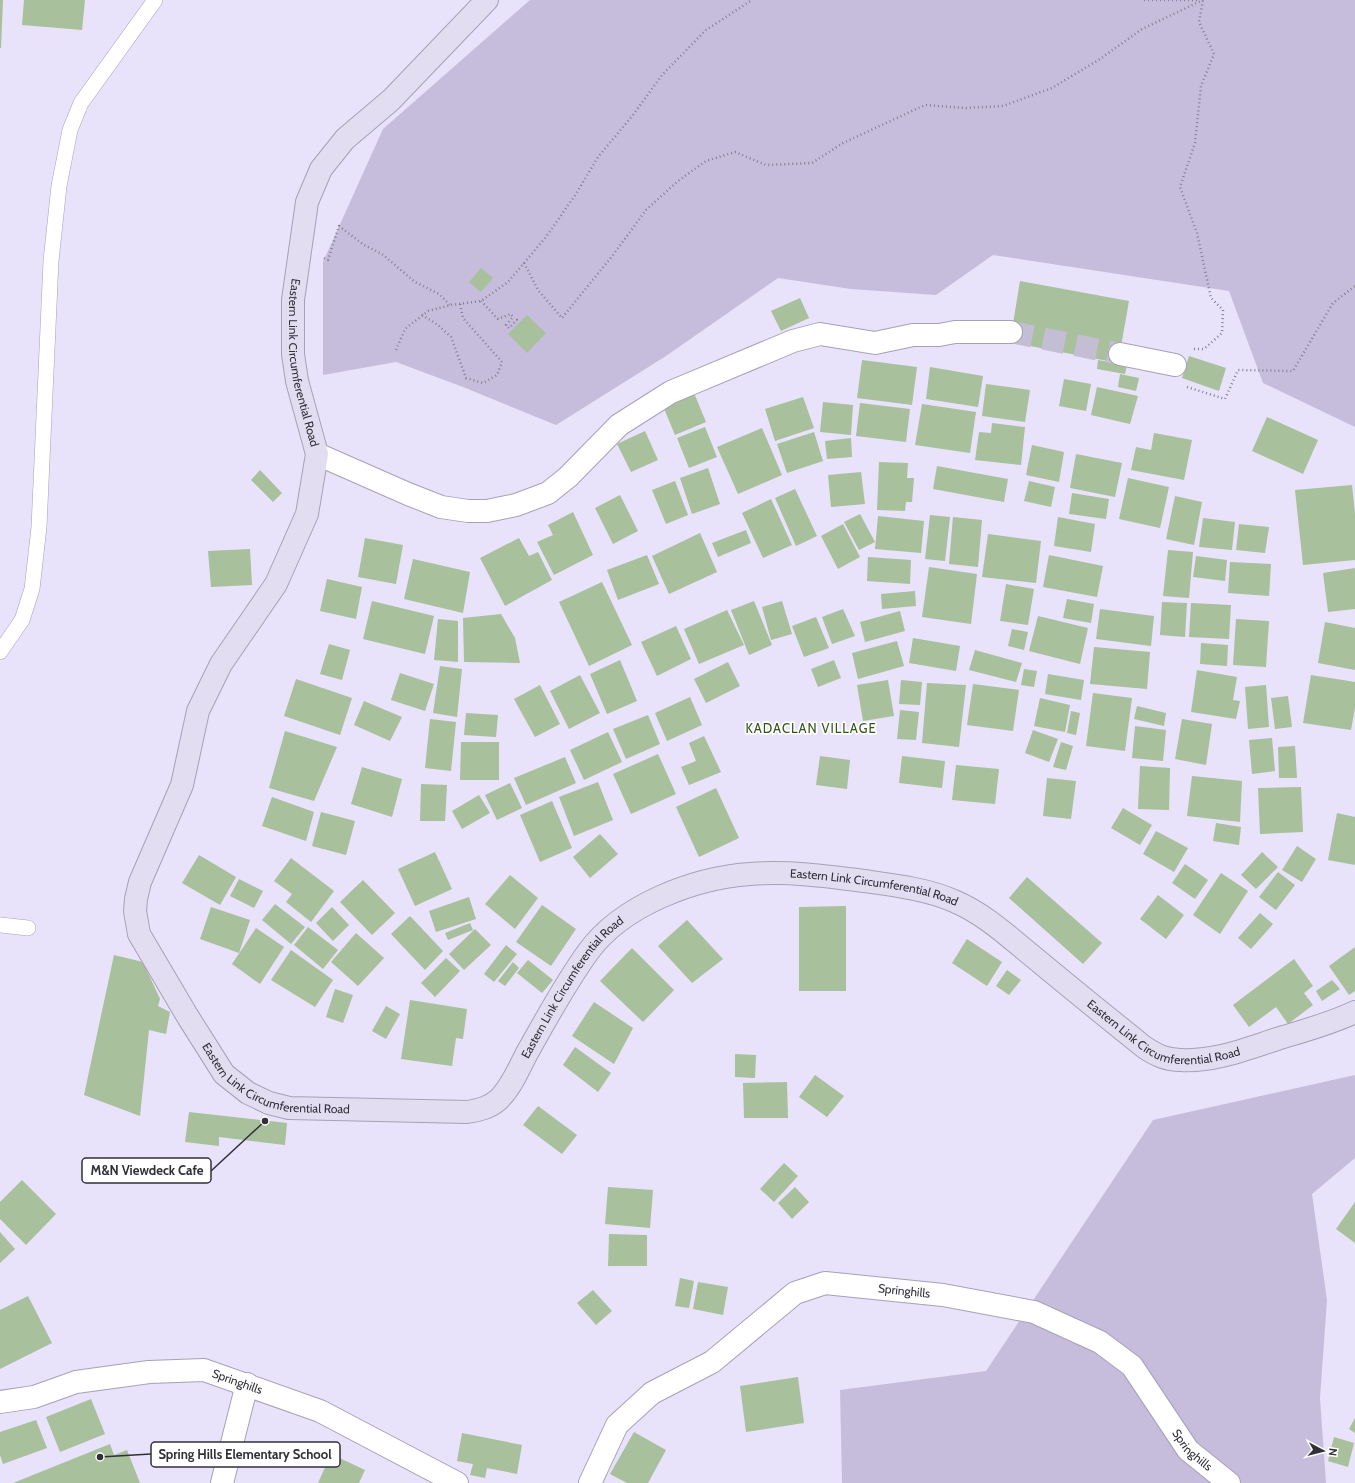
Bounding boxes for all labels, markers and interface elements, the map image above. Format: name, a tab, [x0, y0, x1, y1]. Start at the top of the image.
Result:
street label: Eastern Link Circumferential Road	[286, 278, 323, 448]
district label: KADACLAN VILLAGE	[745, 720, 877, 736]
street label: Eastern Link Circumferential Road	[790, 865, 961, 909]
street label: Eastern Link Circumferential Road	[518, 913, 626, 1061]
street label: Eastern Link Circumferential Road	[1084, 996, 1242, 1067]
street label: Eastern Link Circumferential Road	[199, 1040, 350, 1116]
callout: M&N Viewdeck Cafe	[82, 1158, 211, 1183]
text: M&N Viewdeck Cafe	[91, 1162, 204, 1178]
street label: Springhills	[877, 1280, 931, 1301]
street label: Springhills	[210, 1365, 265, 1397]
street label: Springhills	[1169, 1426, 1216, 1474]
north arrow	[1303, 1431, 1343, 1471]
callout: Spring Hills Elementary School	[151, 1442, 340, 1467]
text: Spring Hills Elementary School	[158, 1446, 332, 1462]
text: N	[1326, 1448, 1340, 1457]

